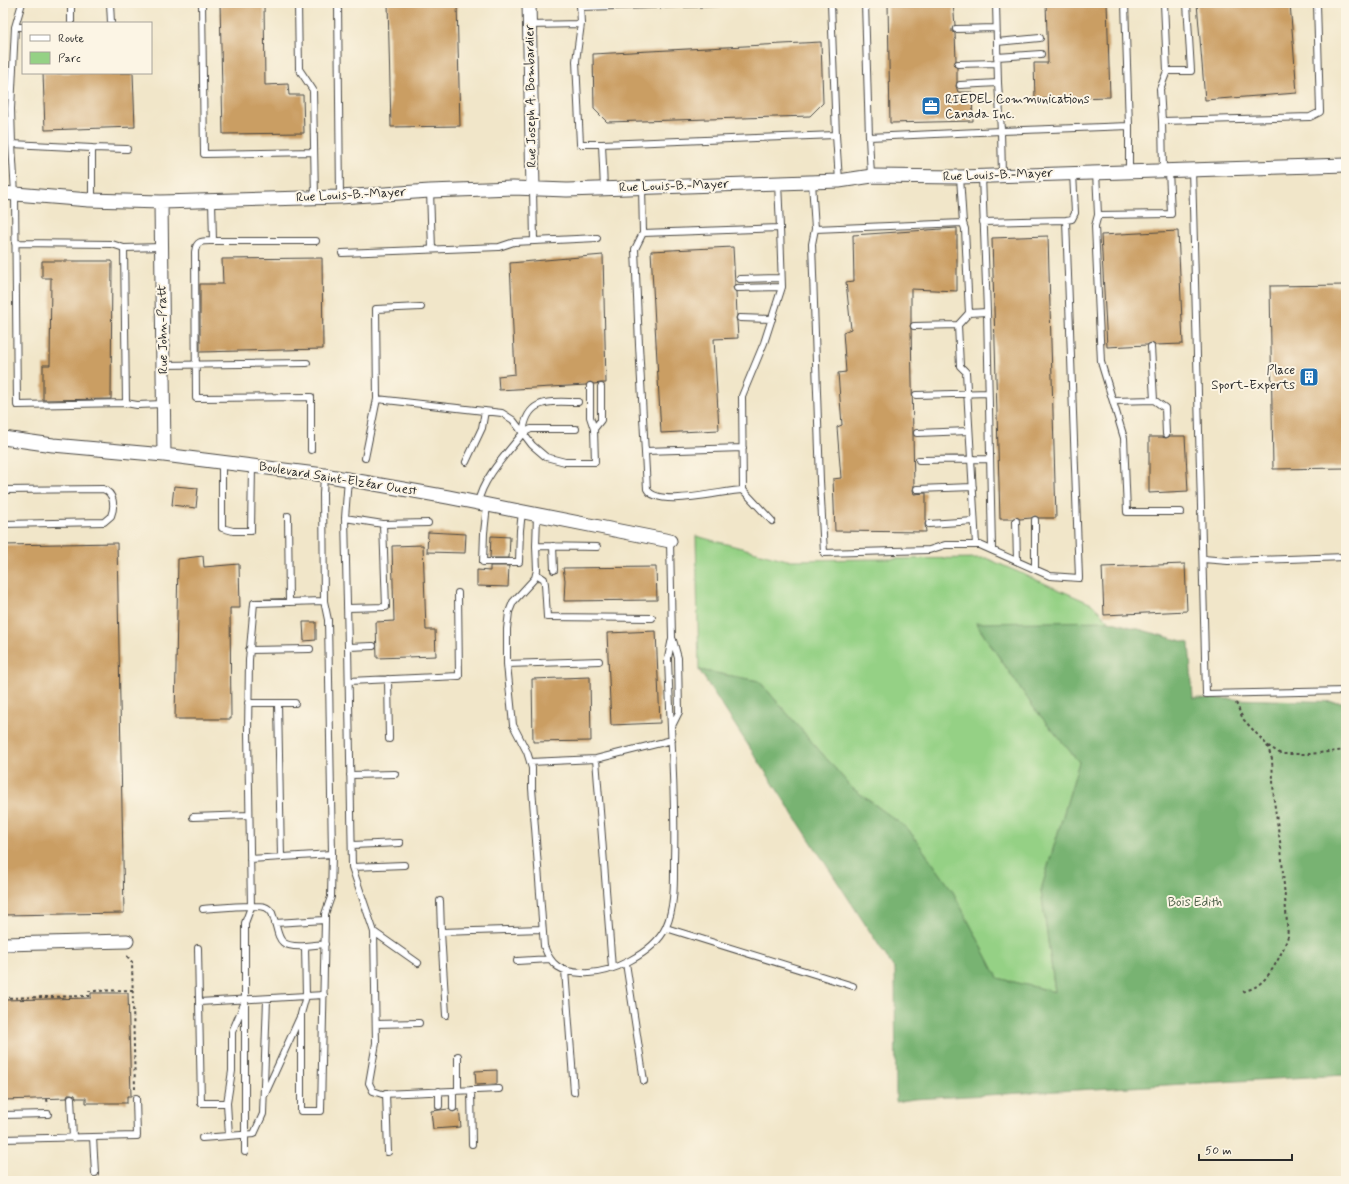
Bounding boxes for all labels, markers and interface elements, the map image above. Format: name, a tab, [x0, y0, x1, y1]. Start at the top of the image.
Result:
legend	[22, 22, 152, 74]
street label: Rue Joseph A. Bombardier	[521, 23, 541, 168]
text: Route	[58, 31, 84, 47]
text: Parc	[58, 51, 81, 67]
place label: RIEDEL Communications Canada Inc.	[945, 91, 1090, 123]
office icon: RIEDEL Communications Canada Inc.	[920, 95, 942, 117]
street label: Rue Louis-B.-Mayer	[943, 165, 1054, 185]
street label: Rue Louis-B.-Mayer	[619, 176, 730, 196]
street label: Rue Louis-B.-Mayer	[296, 184, 407, 206]
street label: Rue John-Pratt	[154, 283, 172, 374]
place label: Place Sport-Experts	[1211, 362, 1295, 394]
building icon: Place Sport-Experts	[1298, 366, 1320, 388]
street label: Boulevard Saint-Elzéar Ouest	[258, 458, 418, 500]
park label: Bois Edith	[1168, 894, 1222, 911]
scale bar	[1199, 1136, 1292, 1162]
text: 50 m	[1205, 1143, 1232, 1159]

